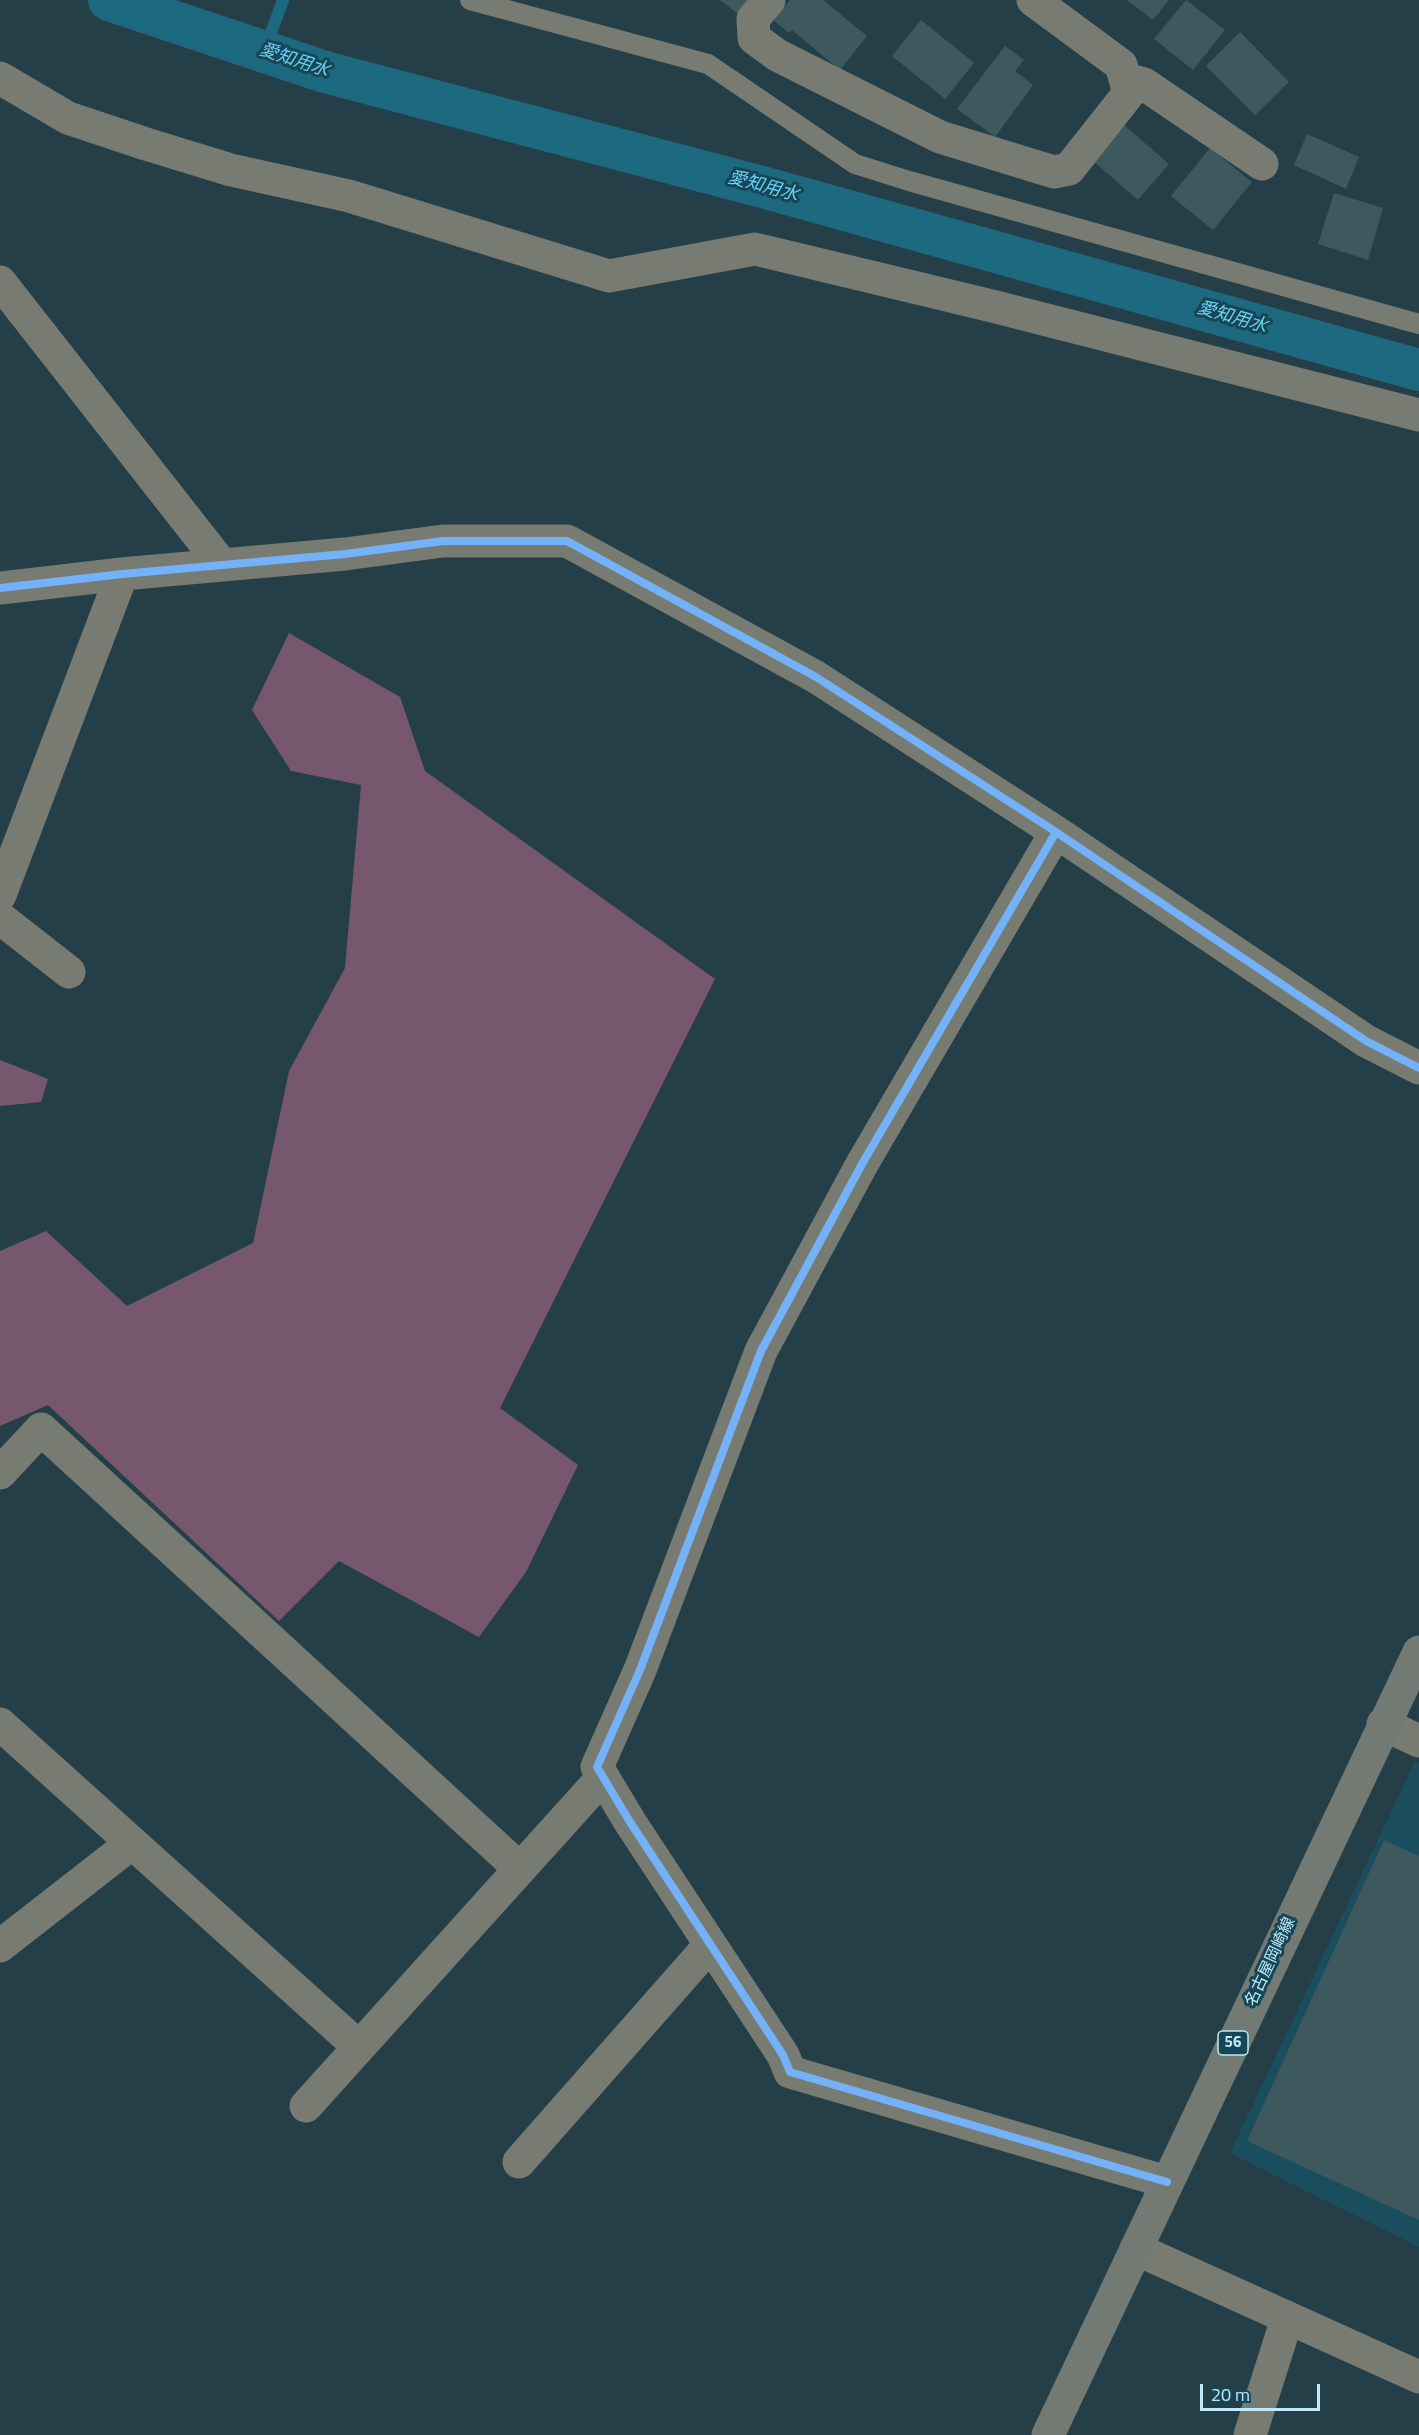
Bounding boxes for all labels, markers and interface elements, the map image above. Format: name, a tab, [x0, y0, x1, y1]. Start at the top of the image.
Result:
water label: 愛知用水	[256, 40, 332, 82]
water label: 愛知用水	[725, 167, 801, 207]
water label: 愛知用水	[1194, 298, 1270, 338]
street label: 名古屋岡崎線	[1242, 1914, 1300, 2010]
road number: 56	[1218, 2031, 1248, 2055]
scale bar	[1203, 2372, 1323, 2410]
text: 20 m	[1211, 2381, 1250, 2408]

